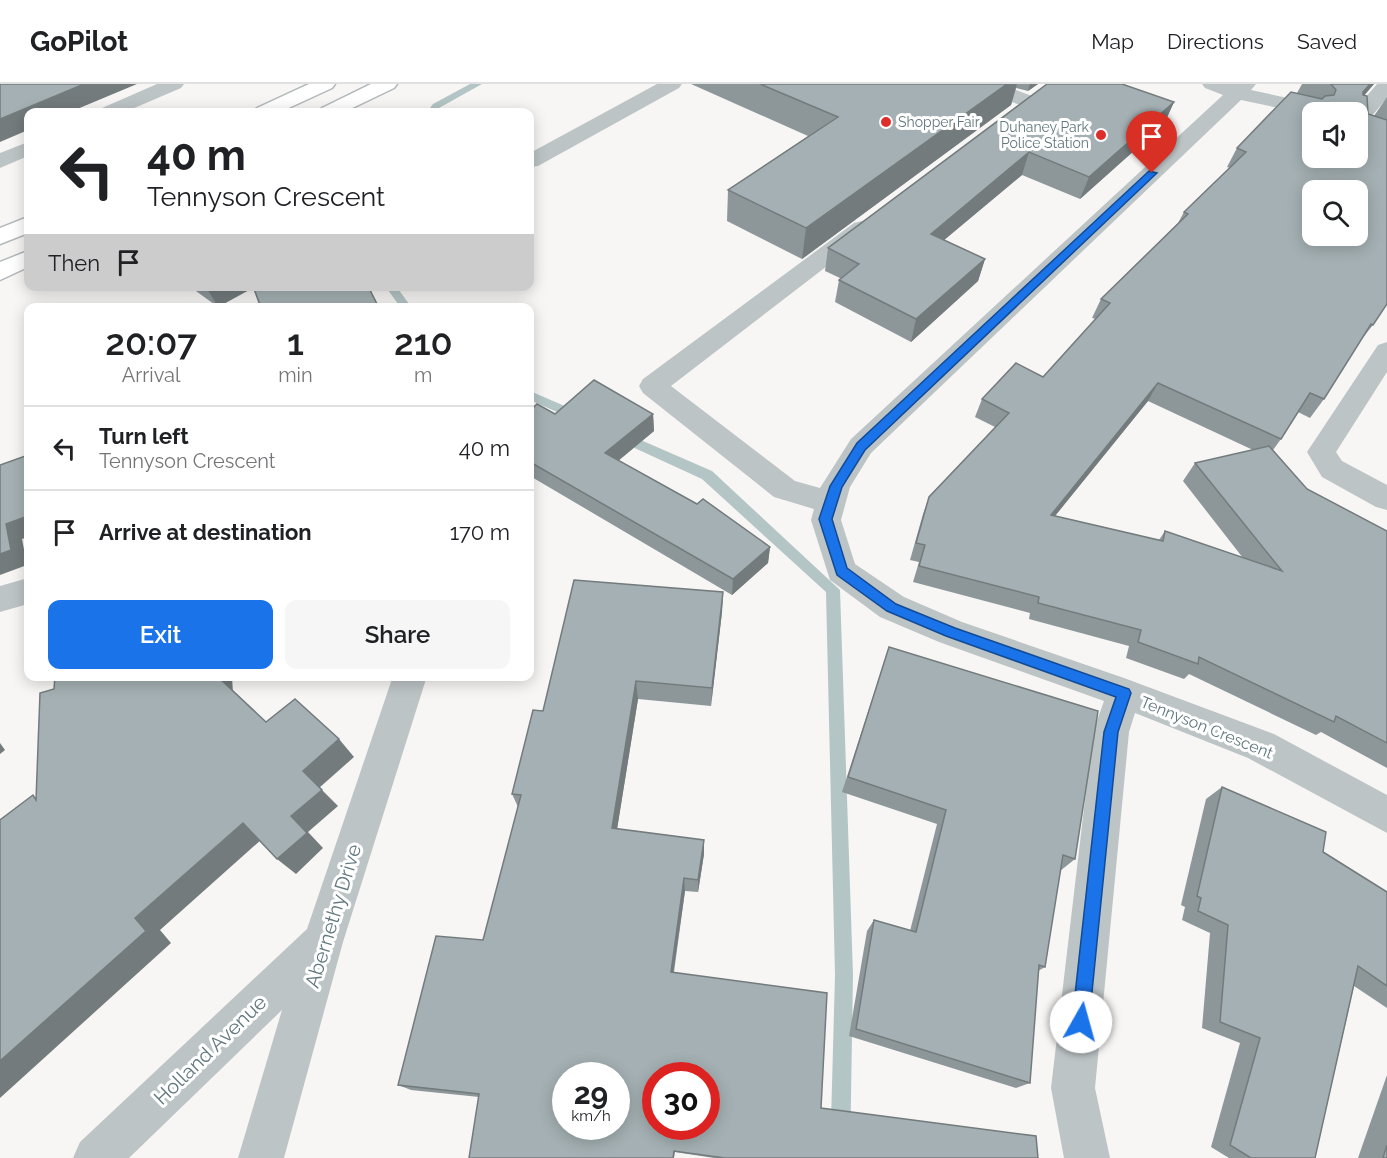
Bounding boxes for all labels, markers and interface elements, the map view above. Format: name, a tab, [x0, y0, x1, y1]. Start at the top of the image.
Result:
text: GoPilot	[30, 25, 128, 58]
text: Map	[1091, 29, 1134, 54]
text: Directions	[1167, 29, 1264, 54]
text: Saved	[1297, 29, 1357, 54]
map controls	[1302, 102, 1368, 246]
button: sound	[1302, 102, 1368, 168]
pin	[1126, 111, 1177, 173]
place label: Shopper Fair	[898, 114, 980, 130]
marker: Shopper Fair	[879, 115, 893, 129]
place label: Duhaney Park Police Station	[999, 119, 1090, 151]
icon: arrive	[1135, 120, 1168, 153]
marker: Duhaney Park Police Station	[1094, 128, 1108, 142]
text: 40 m	[147, 131, 246, 180]
icon: left	[48, 132, 126, 210]
button: search	[1302, 180, 1368, 246]
text: Tennyson Crescent	[147, 181, 385, 212]
icon: arrive	[112, 246, 145, 279]
text: Then	[48, 250, 100, 276]
text: 20:07	[105, 321, 197, 363]
text: 1	[287, 321, 304, 363]
text: 210	[394, 321, 453, 363]
text: Arrival	[122, 363, 180, 387]
text: min	[278, 363, 313, 387]
text: m	[414, 363, 433, 387]
text: Turn left	[99, 423, 189, 449]
icon: left	[48, 432, 81, 465]
text: 40 m	[459, 435, 510, 461]
text: Tennyson Crescent	[99, 449, 275, 473]
icon: arrive	[48, 516, 81, 549]
text: Arrive at destination	[99, 519, 312, 545]
text: 170 m	[450, 519, 510, 545]
button: Exit	[48, 600, 273, 669]
button: Share	[285, 600, 510, 669]
street label: Tennyson Crescent	[1138, 692, 1276, 763]
street label: Abernethy Drive	[300, 841, 366, 991]
street label: Holland Avenue	[149, 990, 271, 1110]
position arrow	[1049, 990, 1113, 1054]
speed limit sign: 30	[642, 1062, 720, 1140]
text: 29	[574, 1076, 608, 1111]
text: km/h	[571, 1107, 611, 1125]

